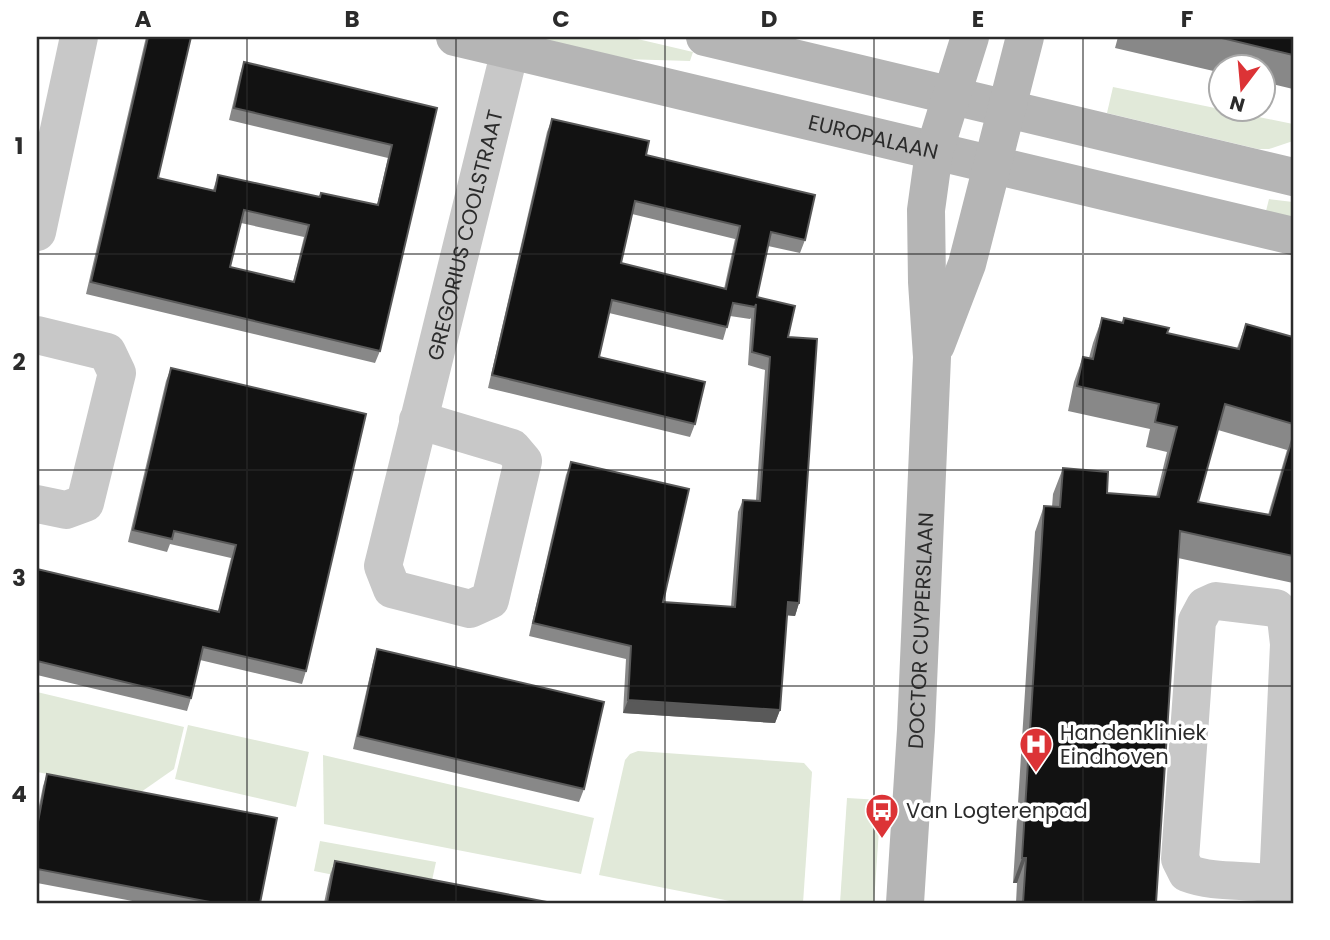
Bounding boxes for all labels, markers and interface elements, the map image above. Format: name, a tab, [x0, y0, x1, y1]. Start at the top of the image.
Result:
text: A	[135, 3, 152, 35]
text: B	[344, 3, 360, 35]
text: C	[552, 3, 570, 35]
text: D	[761, 3, 777, 35]
text: E	[972, 3, 984, 35]
text: F	[1181, 3, 1193, 35]
north arrow	[1208, 52, 1278, 122]
text: N	[1227, 89, 1248, 119]
street label: GREGORIUS COOLSTRAAT	[420, 107, 509, 363]
street label: EUROPALAAN	[805, 107, 941, 166]
text: 1	[15, 130, 23, 162]
text: 2	[12, 346, 26, 378]
street label: DOCTOR CUYPERSLAAN	[900, 512, 940, 750]
text: 3	[12, 562, 26, 594]
place label: Handenkliniek Eindhoven	[1060, 718, 1207, 771]
hospital icon: Handenkliniek Eindhoven	[1017, 725, 1055, 774]
text: 4	[11, 778, 27, 810]
bus stop icon: Van Logterenpad	[863, 791, 901, 840]
place label: Van Logterenpad	[906, 796, 1088, 825]

